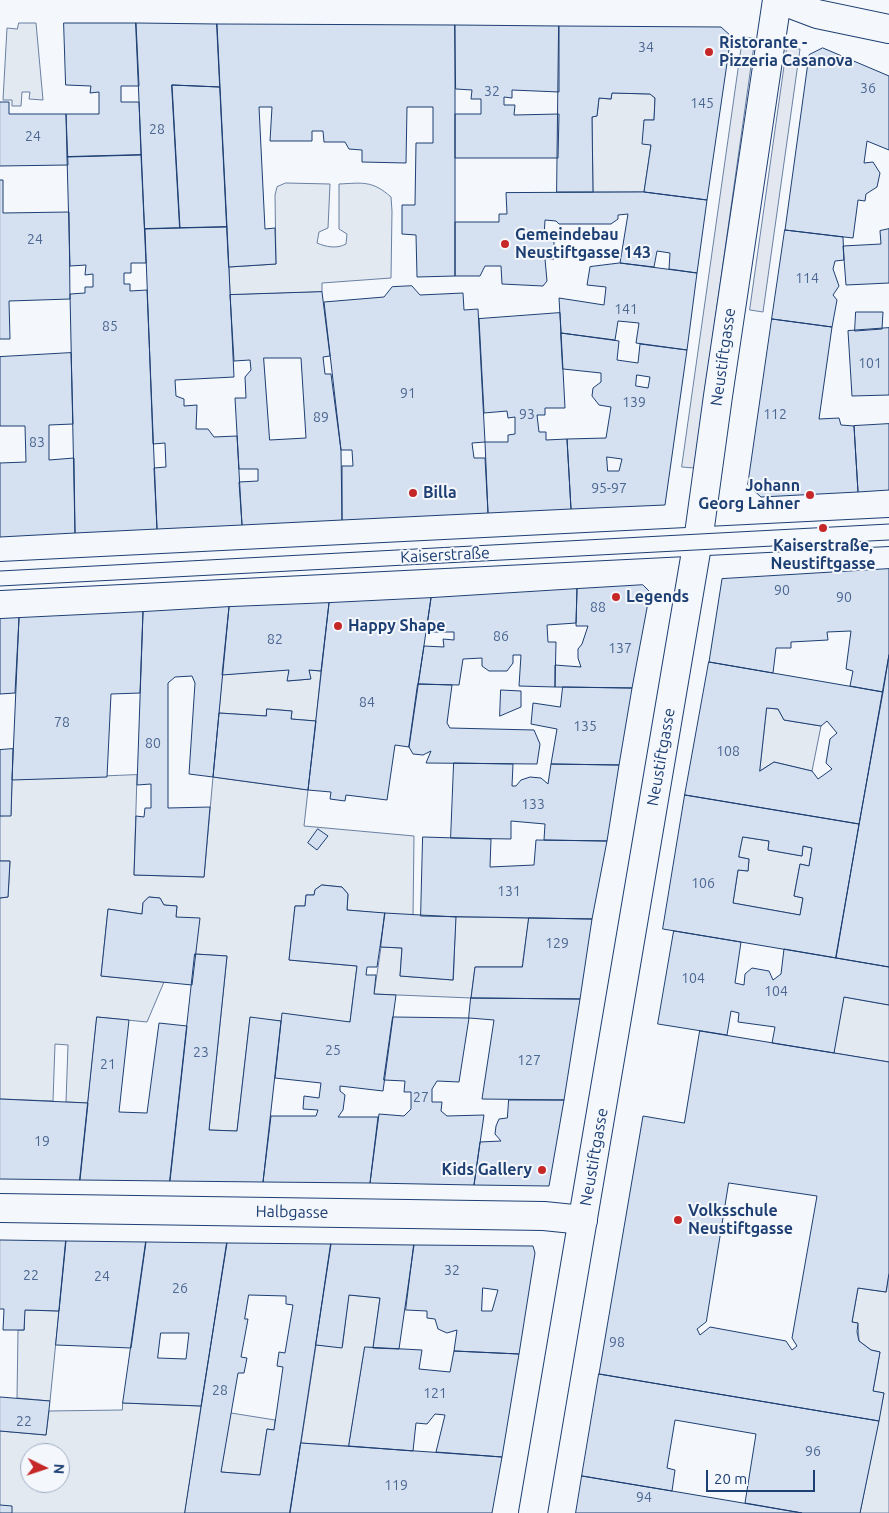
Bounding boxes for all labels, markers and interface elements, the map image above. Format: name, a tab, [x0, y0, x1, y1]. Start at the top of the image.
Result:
place label: Ristorante - Pizzeria Casanova	[719, 33, 853, 71]
house number: 34	[638, 39, 654, 55]
marker: Ristorante - Pizzeria Casanova	[703, 46, 715, 58]
house number: 36	[860, 80, 876, 96]
house number: 32	[484, 83, 500, 99]
house number: 145	[690, 95, 714, 111]
house number: 28	[149, 121, 165, 137]
house number: 24	[25, 128, 41, 144]
place label: Gemeindebau Neustiftgasse 143	[515, 225, 651, 263]
house number: 24	[27, 231, 43, 247]
marker: Gemeindebau Neustiftgasse 143	[499, 238, 511, 250]
house number: 114	[795, 270, 819, 286]
house number: 141	[614, 301, 638, 317]
street label: Neustiftgasse	[707, 307, 739, 407]
house number: 85	[102, 318, 118, 334]
house number: 101	[858, 355, 882, 371]
house number: 91	[400, 385, 416, 401]
house number: 139	[622, 394, 646, 410]
house number: 93	[519, 406, 535, 422]
house number: 112	[763, 406, 787, 422]
house number: 89	[313, 409, 329, 425]
house number: 83	[29, 434, 45, 450]
place label: Johann Georg Lahner	[698, 476, 800, 514]
house number: 95-97	[591, 480, 627, 496]
place label: Billa	[423, 483, 457, 503]
marker: Billa	[407, 487, 419, 499]
marker: Johann Georg Lahner	[804, 489, 816, 501]
marker: Kaiserstraße, Neustiftgasse	[817, 522, 829, 534]
place label: Kaiserstraße, Neustiftgasse	[770, 536, 876, 574]
street label: Kaiserstraße	[400, 543, 490, 567]
house number: 90	[774, 582, 790, 598]
place label: Legends	[626, 587, 689, 607]
house number: 90	[836, 589, 852, 605]
marker: Legends	[610, 591, 622, 603]
house number: 88	[590, 599, 606, 615]
place label: Happy Shape	[348, 616, 446, 636]
marker: Happy Shape	[332, 620, 344, 632]
house number: 86	[493, 628, 509, 644]
house number: 82	[267, 631, 283, 647]
house number: 137	[608, 640, 632, 656]
house number: 84	[359, 694, 375, 710]
street label: Neustiftgasse	[643, 707, 679, 807]
house number: 78	[54, 714, 70, 730]
house number: 135	[573, 718, 597, 734]
house number: 80	[145, 735, 161, 751]
house number: 108	[716, 743, 740, 759]
house number: 133	[521, 796, 545, 812]
house number: 106	[691, 875, 715, 891]
house number: 131	[497, 883, 521, 899]
house number: 129	[545, 935, 569, 951]
house number: 104	[681, 970, 705, 986]
house number: 104	[764, 983, 788, 999]
house number: 25	[325, 1042, 341, 1058]
house number: 23	[193, 1044, 209, 1060]
house number: 127	[517, 1052, 541, 1068]
house number: 21	[100, 1056, 116, 1072]
house number: 27	[413, 1089, 429, 1105]
street label: Neustiftgasse	[576, 1107, 612, 1207]
house number: 19	[34, 1133, 50, 1149]
place label: Kids Gallery	[442, 1160, 532, 1180]
marker: Kids Gallery	[536, 1164, 548, 1176]
place label: Volksschule Neustiftgasse	[688, 1201, 793, 1239]
street label: Halbgasse	[255, 1202, 329, 1222]
marker: Volksschule Neustiftgasse	[672, 1214, 684, 1226]
house number: 32	[444, 1262, 460, 1278]
house number: 22	[23, 1267, 39, 1283]
house number: 24	[94, 1268, 110, 1284]
house number: 26	[172, 1280, 188, 1296]
house number: 98	[609, 1334, 625, 1350]
house number: 28	[212, 1382, 228, 1398]
house number: 121	[423, 1385, 447, 1401]
house number: 22	[16, 1413, 32, 1429]
north arrow	[20, 1443, 70, 1493]
house number: 96	[805, 1443, 821, 1459]
scale bar	[709, 1460, 818, 1492]
text: N	[51, 1463, 67, 1475]
text: 20 m	[714, 1470, 747, 1487]
house number: 119	[384, 1477, 408, 1493]
house number: 94	[636, 1489, 652, 1505]

